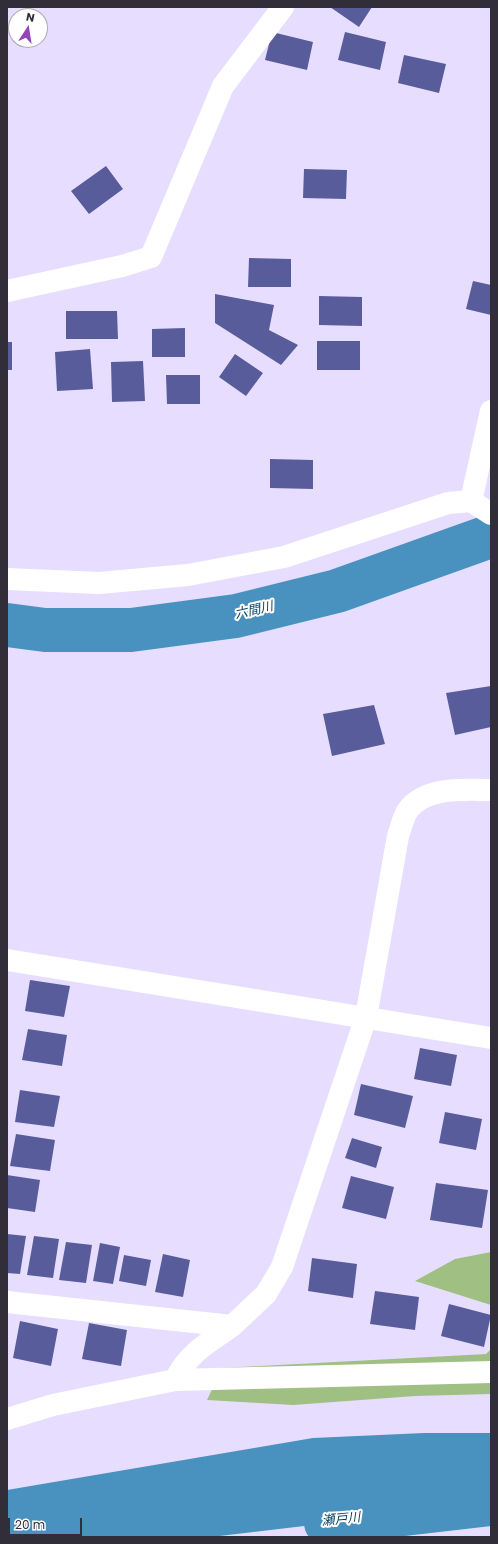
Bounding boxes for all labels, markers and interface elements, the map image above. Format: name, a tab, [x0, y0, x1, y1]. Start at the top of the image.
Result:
north arrow	[8, 8, 48, 48]
text: N	[25, 9, 36, 26]
water label: 六間川	[233, 599, 275, 623]
scale bar	[10, 1510, 84, 1536]
water label: 瀬戸川	[321, 1510, 361, 1530]
text: 20 m	[15, 1516, 45, 1533]

